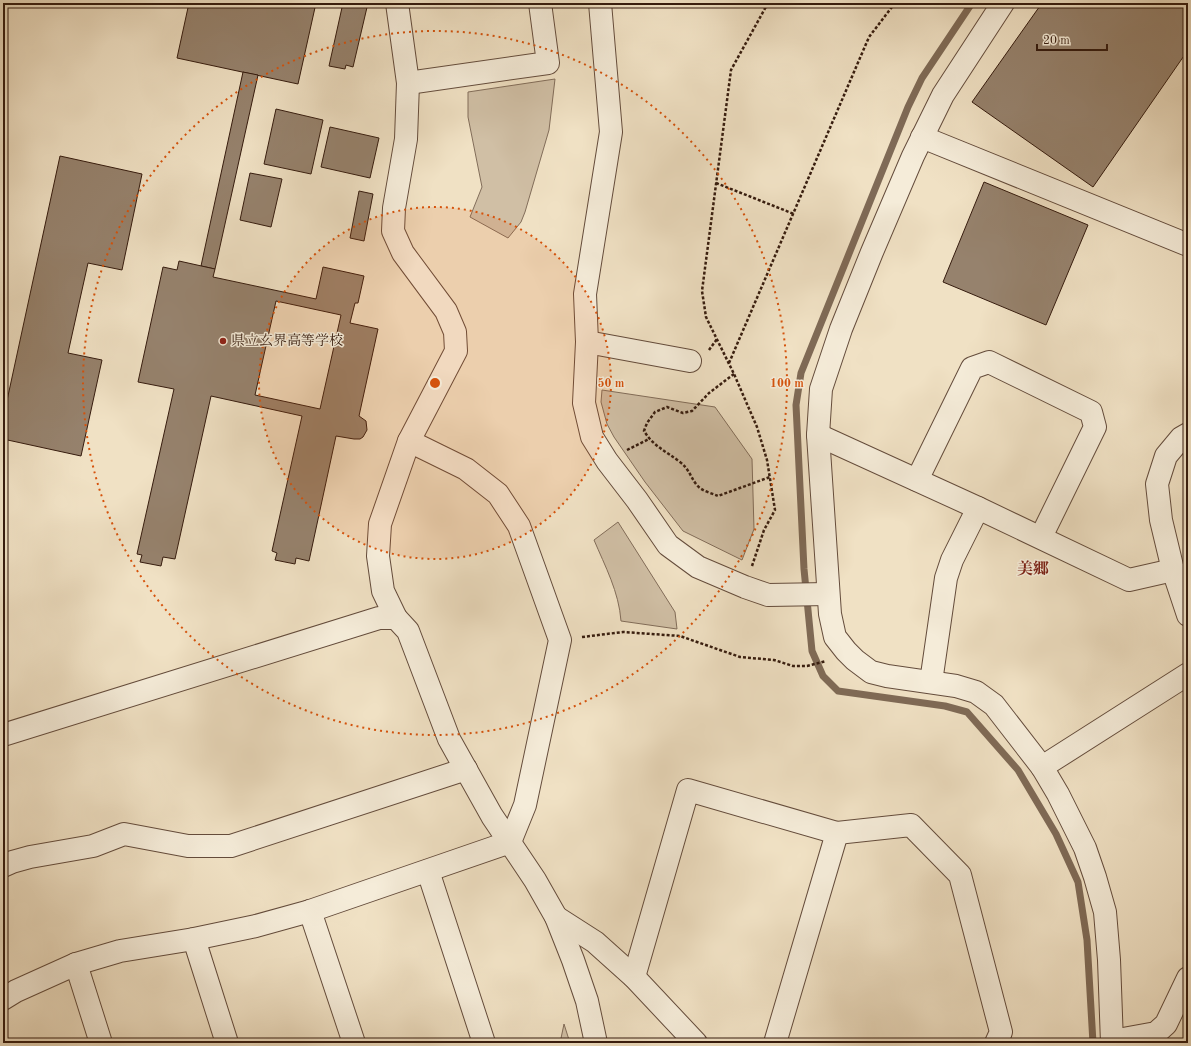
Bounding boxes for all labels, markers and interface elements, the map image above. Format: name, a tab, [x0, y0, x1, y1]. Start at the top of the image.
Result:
scale bar	[1037, 26, 1107, 52]
text: 20 m	[1043, 35, 1070, 47]
place label: 県立玄界高等学校	[231, 333, 343, 348]
marker: 県立玄界高等学校	[218, 336, 228, 346]
centre of rings	[428, 376, 442, 390]
text: 50 m	[598, 377, 625, 390]
text: 100 m	[770, 378, 804, 390]
district label: 美郷	[1017, 560, 1049, 578]

